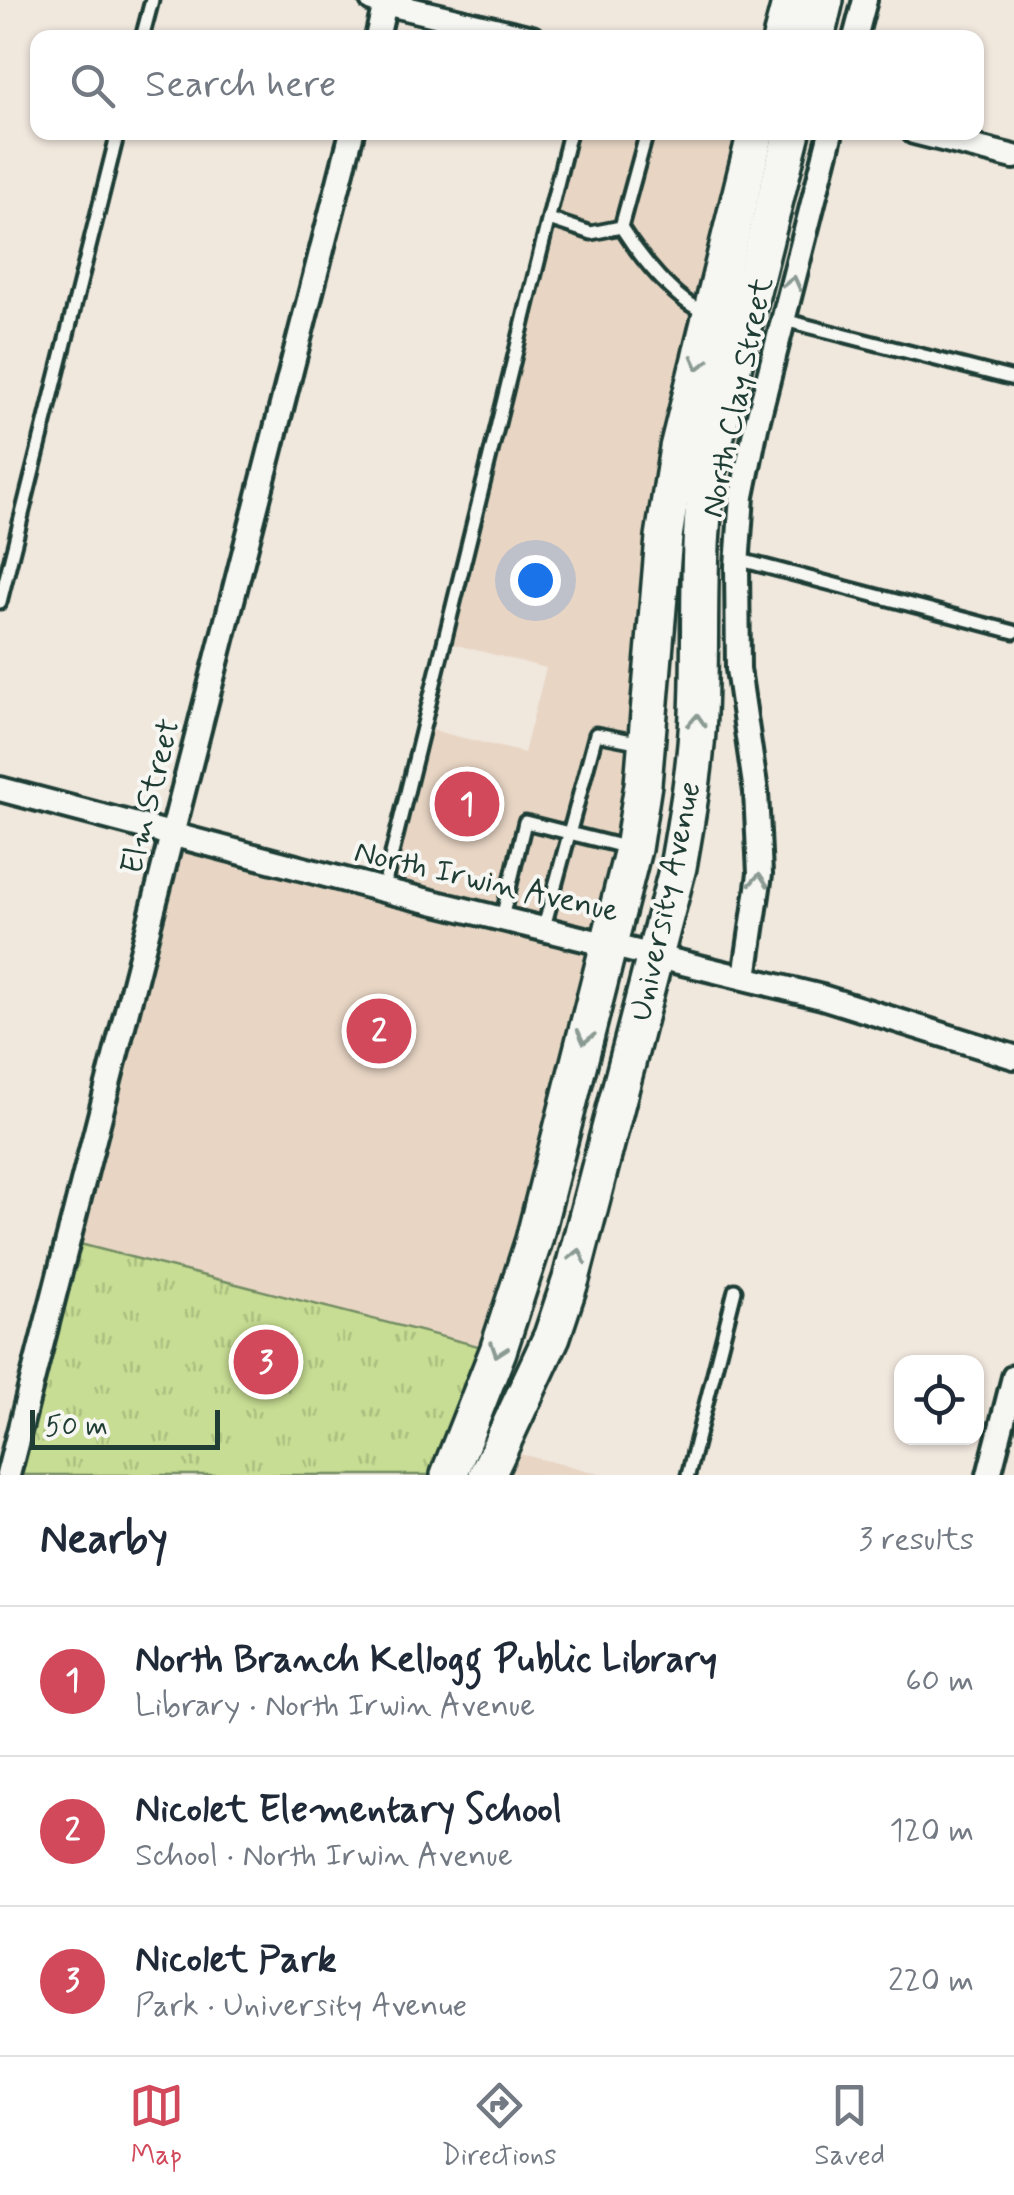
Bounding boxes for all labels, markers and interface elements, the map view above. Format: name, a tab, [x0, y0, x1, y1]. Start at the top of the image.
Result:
search box	[30, 30, 984, 140]
icon: search	[65, 58, 120, 113]
text: Search here	[145, 61, 336, 110]
street label: North Clay Street	[692, 273, 784, 522]
one-way arrow	[781, 275, 802, 292]
one-way arrow	[690, 354, 711, 371]
your location	[510, 555, 561, 606]
one-way arrow	[686, 712, 707, 728]
street label: Elm Street	[111, 714, 191, 879]
pin: 1	[434, 766, 500, 842]
street label: University Avenue	[620, 778, 712, 1025]
street label: North Irwin Avenue	[350, 831, 623, 933]
one-way arrow	[748, 872, 769, 888]
pin: 2	[346, 994, 412, 1068]
one-way arrow	[576, 1028, 597, 1045]
one-way arrow	[566, 1248, 587, 1265]
pin: 3	[234, 1324, 298, 1400]
one-way arrow	[489, 1340, 510, 1357]
map controls	[894, 1355, 984, 1445]
button: locate	[894, 1355, 984, 1445]
scale bar	[30, 1405, 220, 1450]
text: 50 m	[45, 1409, 108, 1446]
text: Nearby	[40, 1513, 168, 1568]
text: 3 results	[858, 1519, 974, 1561]
text: North Branch Kellogg Public Library	[135, 1636, 717, 1685]
text: 1	[65, 1660, 80, 1702]
text: 60 m	[905, 1660, 974, 1702]
text: Library · North Irwin Avenue	[135, 1685, 535, 1727]
text: Nicolet Elementary School	[135, 1786, 562, 1835]
text: 2	[65, 1810, 80, 1852]
text: 120 m	[889, 1810, 974, 1852]
text: School · North Irwin Avenue	[135, 1835, 513, 1877]
text: Nicolet Park	[135, 1936, 337, 1985]
text: 3	[65, 1960, 80, 2002]
text: 220 m	[888, 1960, 974, 2002]
text: Park · University Avenue	[135, 1985, 467, 2027]
tab: Map	[129, 2078, 184, 2175]
tab: Directions	[442, 2078, 557, 2175]
tab: Saved	[814, 2078, 885, 2175]

